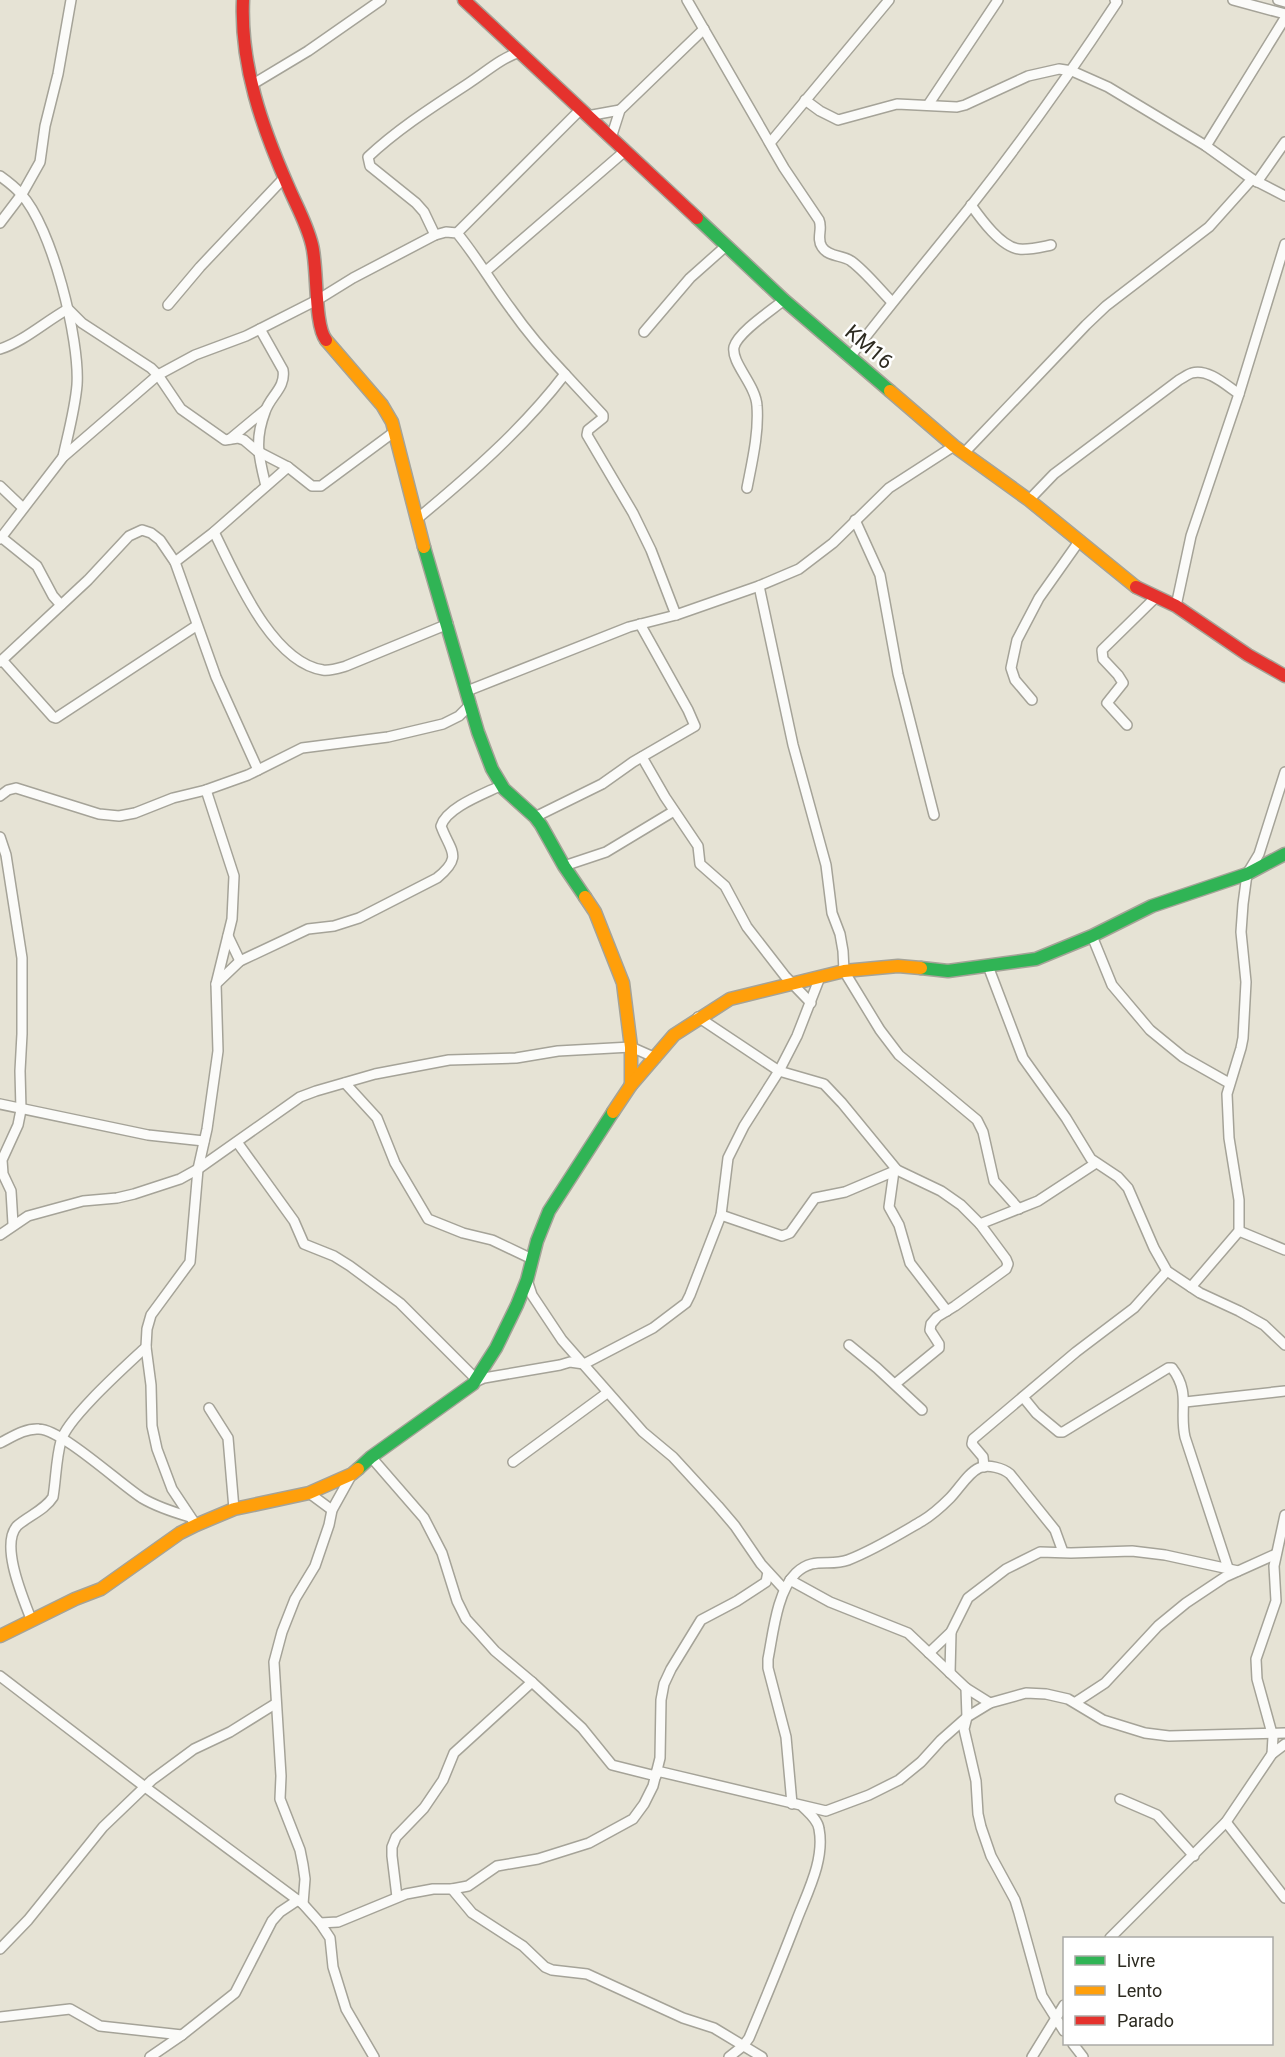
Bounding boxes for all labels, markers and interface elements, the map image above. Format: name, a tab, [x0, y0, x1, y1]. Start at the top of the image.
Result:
street label: KM16	[840, 320, 898, 374]
legend	[1063, 1937, 1273, 2045]
text: Livre	[1117, 1950, 1155, 1971]
text: Lento	[1117, 1980, 1162, 2001]
text: Parado	[1117, 2010, 1174, 2031]

